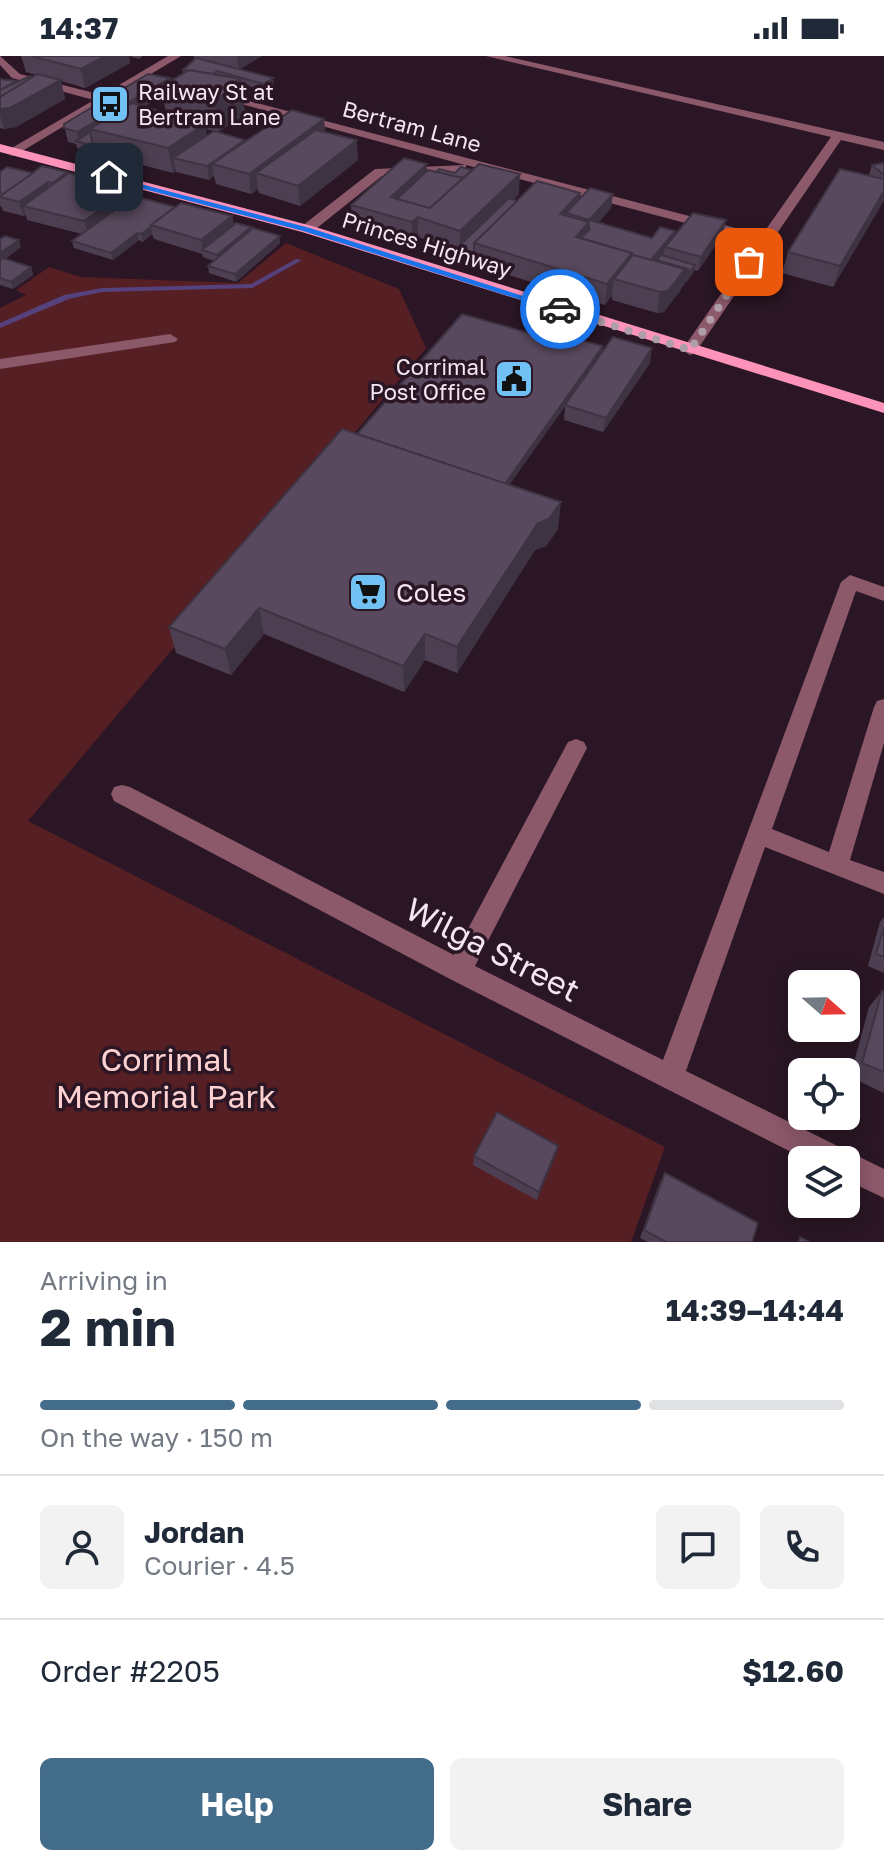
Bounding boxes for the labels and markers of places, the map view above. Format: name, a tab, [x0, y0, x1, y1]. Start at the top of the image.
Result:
place label: Railway St at Bertram Lane	[138, 78, 281, 130]
bus stop icon: Railway St at Bertram Lane	[89, 83, 131, 125]
pin	[75, 143, 143, 211]
pin	[715, 228, 783, 296]
place label: Corrimal Post Office	[369, 353, 486, 405]
public building icon: Corrimal Post Office	[493, 358, 535, 400]
supermarket icon: Coles	[347, 571, 389, 613]
place label: Coles	[396, 577, 466, 608]

